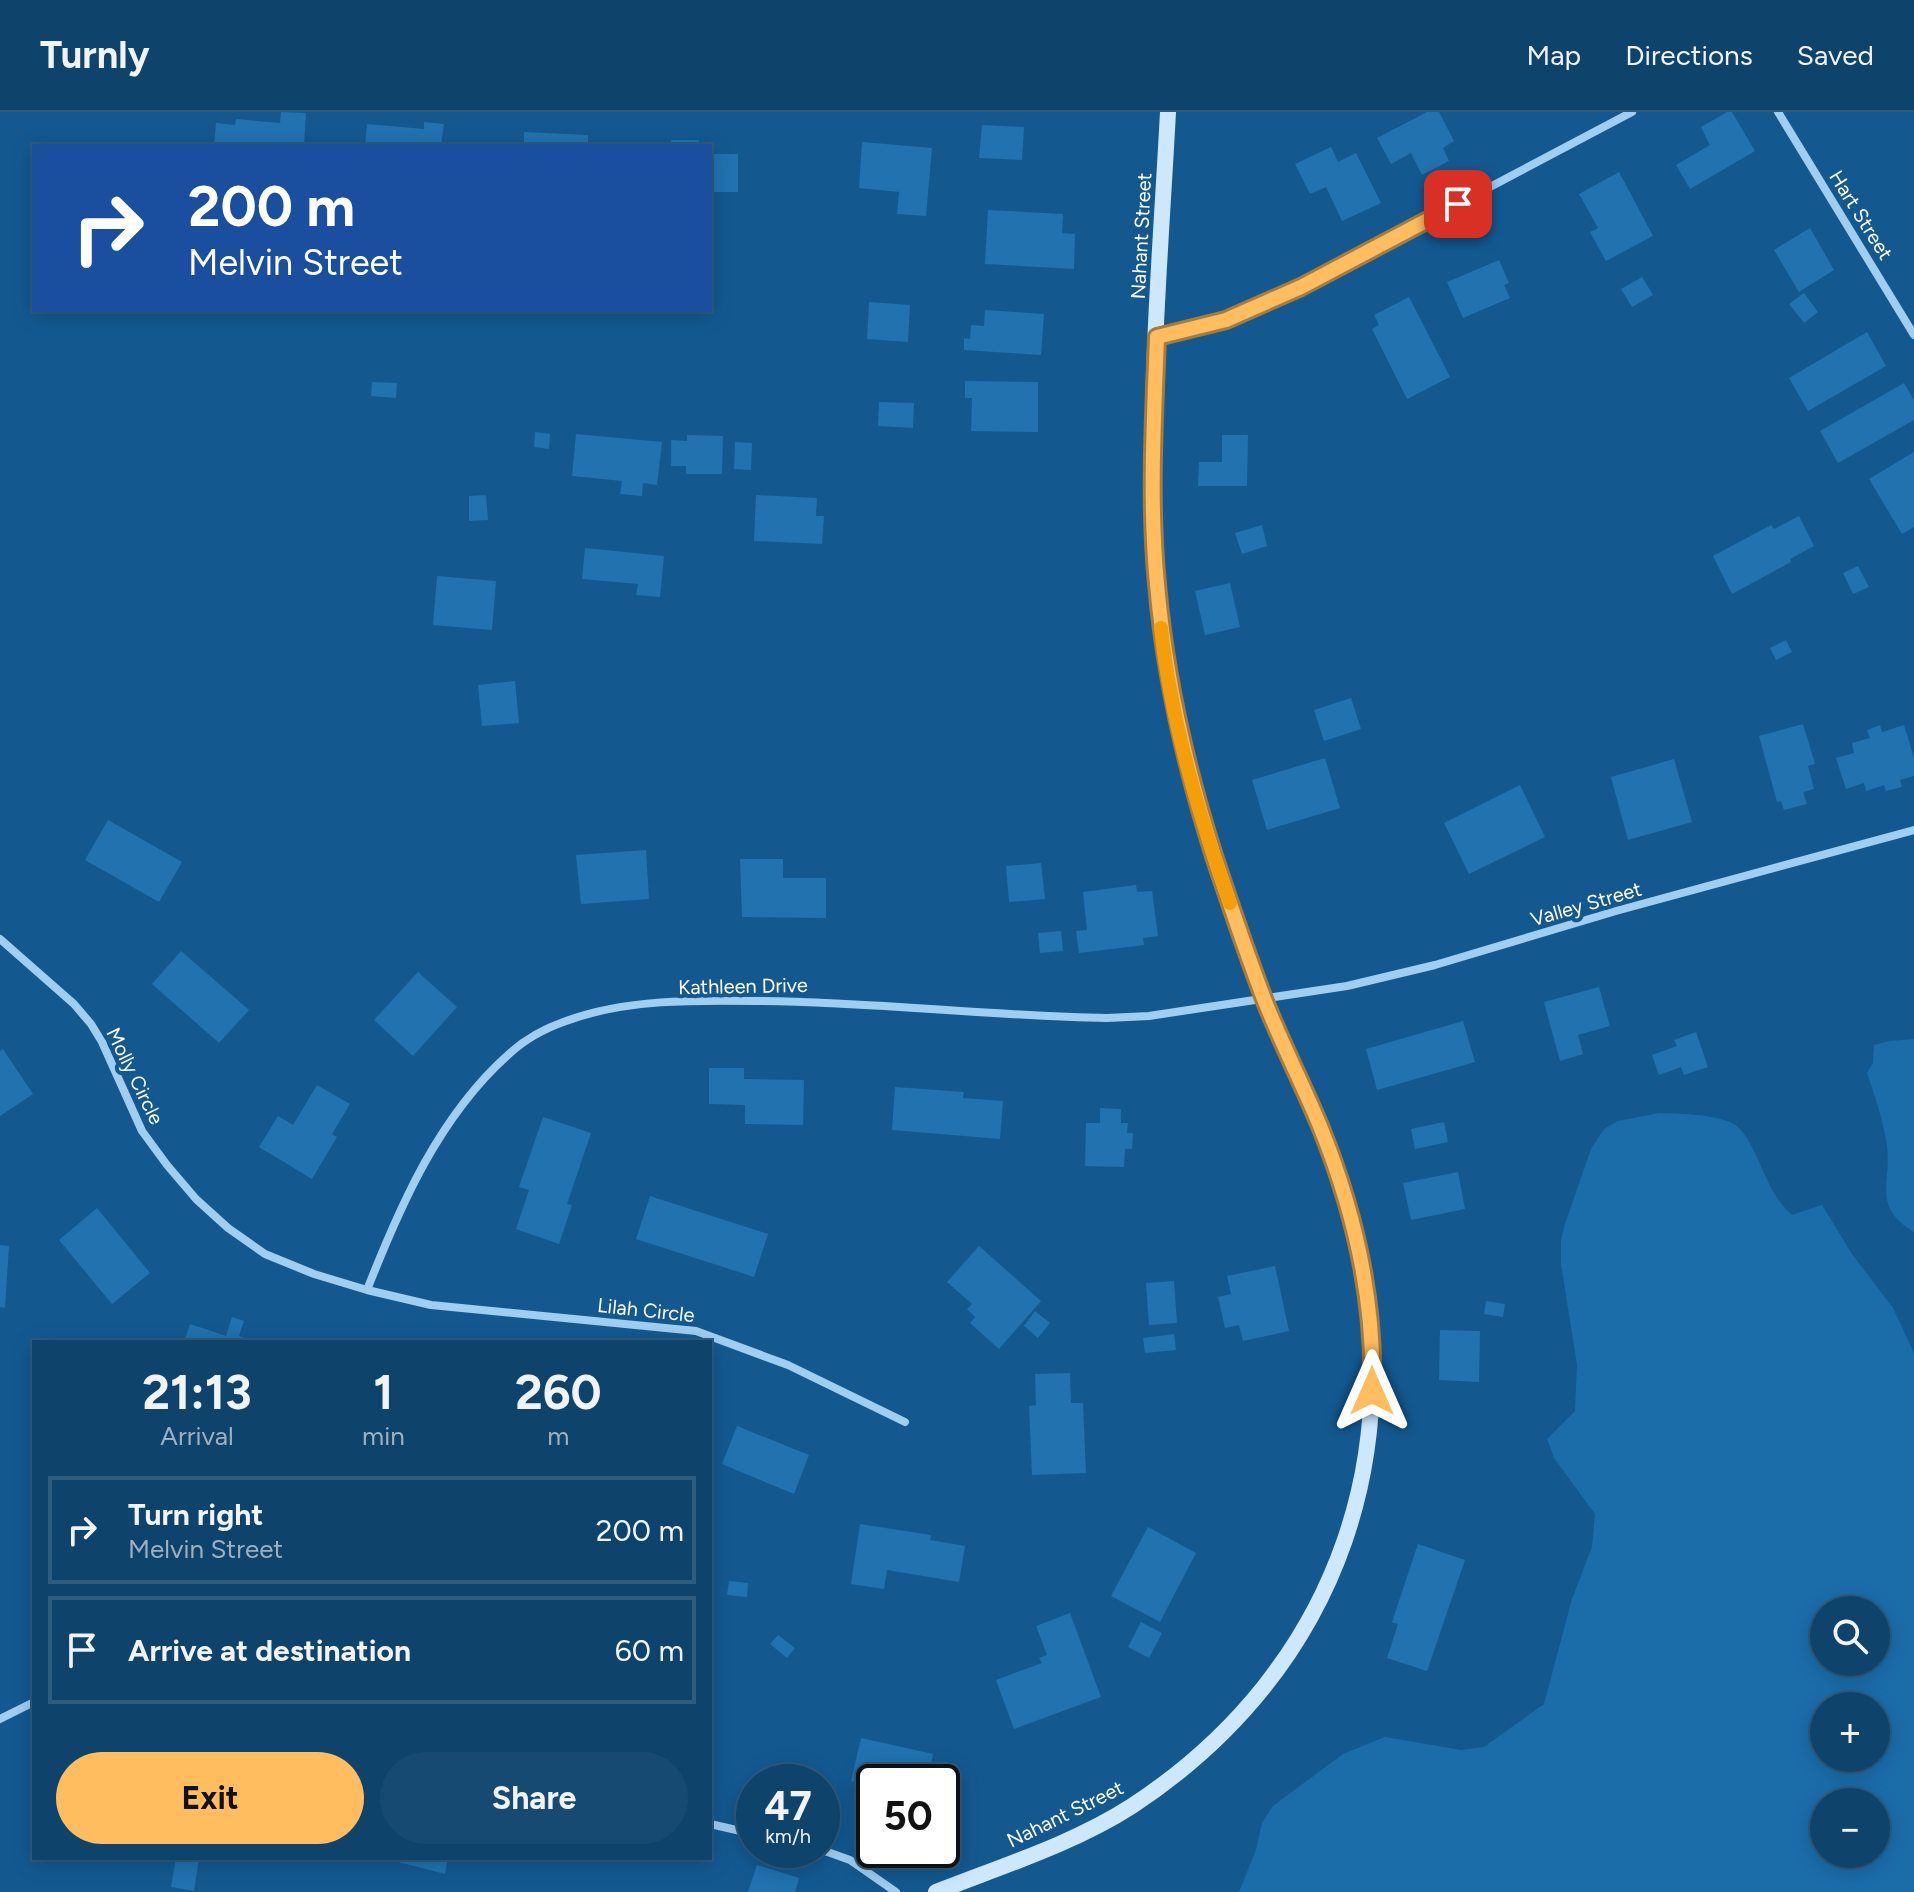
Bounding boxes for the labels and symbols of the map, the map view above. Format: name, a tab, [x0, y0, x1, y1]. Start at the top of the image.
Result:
street label: Hart Street	[1824, 166, 1898, 264]
pin	[1424, 170, 1492, 238]
street label: Nahant Street	[1126, 172, 1156, 300]
street label: Valley Street	[1528, 877, 1644, 931]
street label: Kathleen Drive	[678, 973, 808, 999]
street label: Molly Circle	[101, 1024, 169, 1128]
street label: Lilah Circle	[596, 1293, 696, 1327]
position arrow	[1330, 1349, 1414, 1433]
speed limit sign: 50	[856, 1764, 960, 1868]
street label: Nahant Street	[1003, 1775, 1127, 1853]

